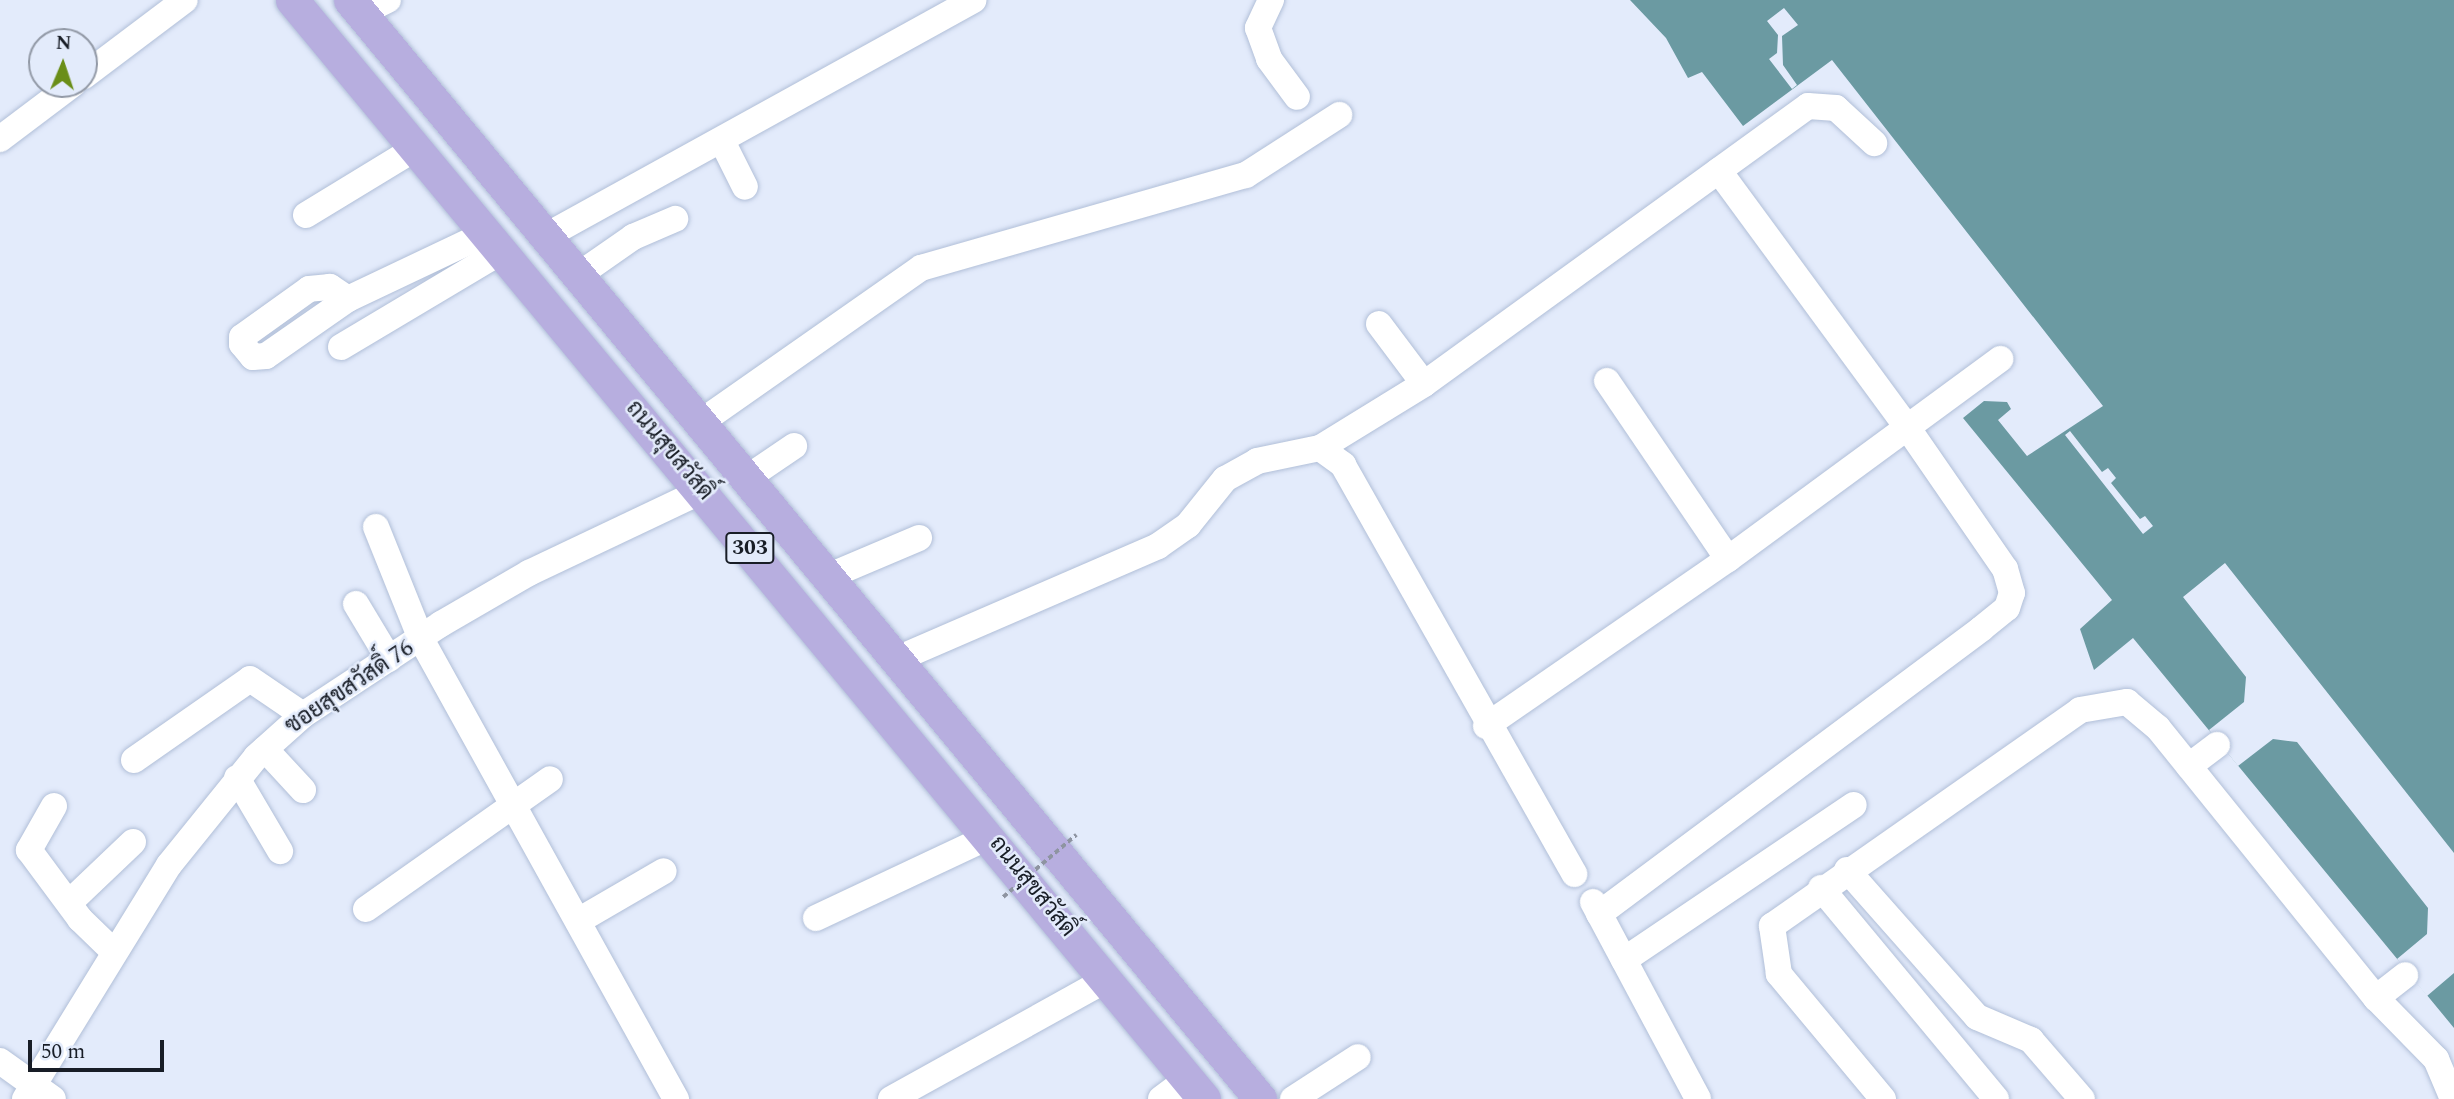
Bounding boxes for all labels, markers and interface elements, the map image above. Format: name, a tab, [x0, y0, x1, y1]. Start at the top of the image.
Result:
north arrow	[28, 28, 98, 98]
text: N	[55, 29, 72, 58]
street label: ถนนสุขสวัสดิ์	[619, 396, 719, 506]
road number: 303	[724, 530, 776, 566]
street label: ซอยสุขสวัสดิ์ 76	[281, 635, 419, 741]
street label: ถนนสุขสวัสดิ์	[983, 831, 1081, 943]
scale bar	[32, 1026, 168, 1070]
text: 50 m	[41, 1036, 85, 1068]

